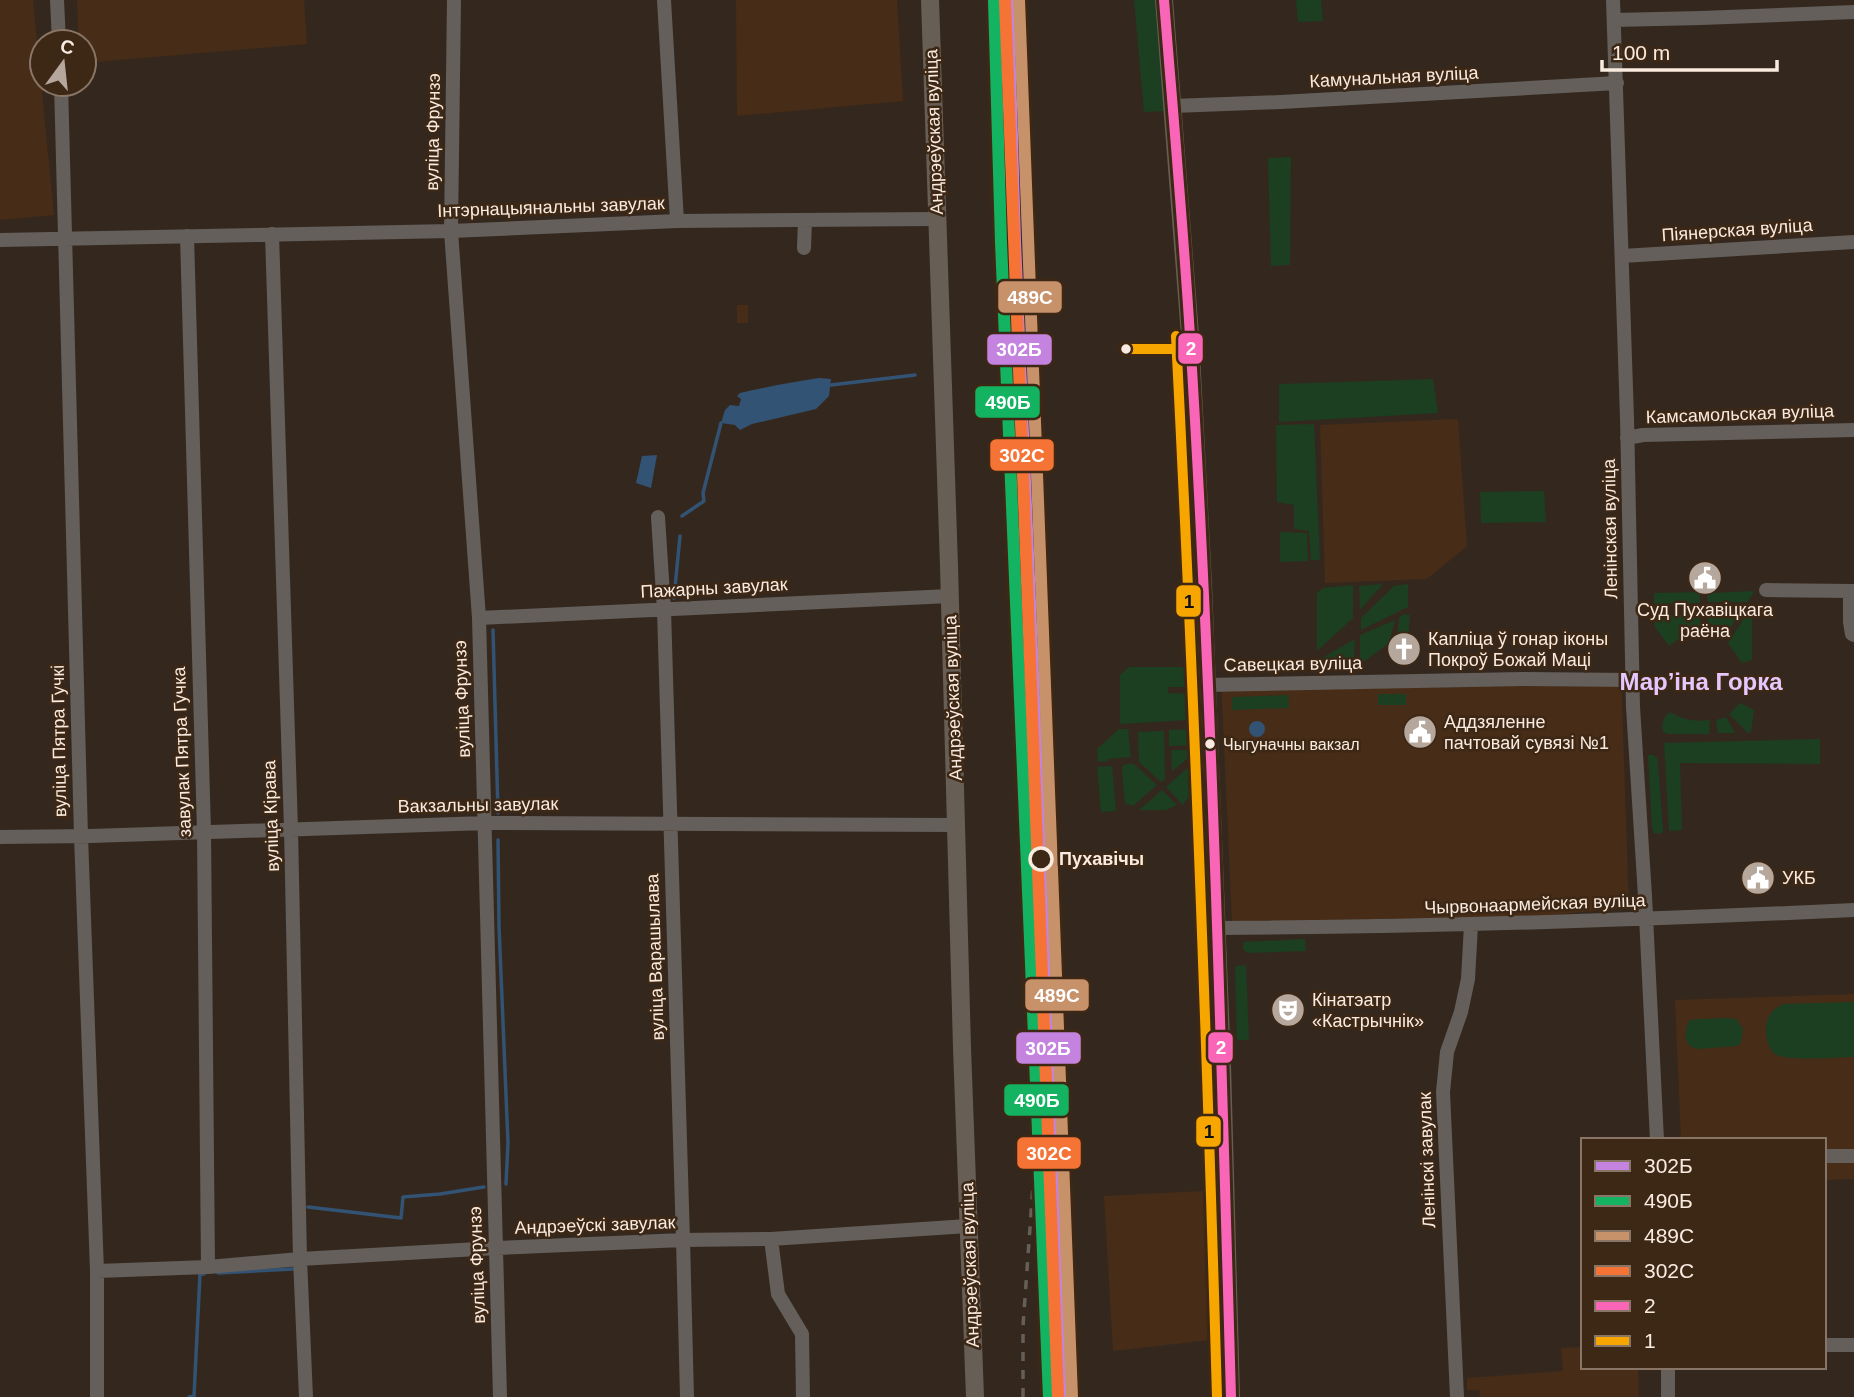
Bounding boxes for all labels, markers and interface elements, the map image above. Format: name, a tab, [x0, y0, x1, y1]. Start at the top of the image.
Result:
north arrow	[28, 28, 98, 98]
scale bar	[1602, 28, 1777, 72]
text: С	[58, 35, 77, 59]
text: 100 m	[1612, 41, 1670, 64]
street label: Андрэеўская вуліца	[921, 48, 947, 215]
street label: Камунальная вуліца	[1309, 63, 1480, 91]
street label: вуліца Фрунзэ	[422, 73, 444, 191]
street label: Інтэрнацыянальны завулак	[437, 193, 665, 221]
street label: Піянерская вуліца	[1661, 215, 1814, 245]
line badge: 489С	[997, 280, 1063, 314]
text: 489С	[1007, 287, 1053, 308]
line badge: 2	[1177, 332, 1204, 365]
line badge: 302Б	[986, 333, 1053, 366]
text: 2	[1186, 338, 1196, 359]
text: 302Б	[996, 339, 1042, 360]
unlabelled marker	[1119, 342, 1133, 356]
line badge: 490Б	[974, 385, 1041, 419]
text: 490Б	[985, 392, 1031, 413]
street label: Камсамольская вуліца	[1646, 401, 1835, 427]
line badge: 302С	[989, 438, 1055, 472]
text: 302С	[999, 445, 1045, 466]
street label: Ленінская вуліца	[1599, 458, 1621, 599]
public building icon: Суд Пухавіцкага раёна	[1686, 559, 1724, 597]
street label: Пажарны завулак	[640, 574, 788, 602]
line badge: 1	[1175, 584, 1202, 618]
text: 1	[1184, 591, 1195, 612]
place label: Суд Пухавіцкага раёна	[1637, 600, 1774, 641]
street label: Андрэеўская вуліца	[940, 614, 966, 781]
place label: Капліца ў гонар іконы Покроў Божай Маці	[1428, 629, 1608, 670]
church icon: Капліца ў гонар іконы Покроў Божай Маці	[1385, 630, 1423, 668]
street label: вуліца Фрунзэ	[450, 640, 474, 758]
street label: Савецкая вуліца	[1224, 653, 1363, 675]
street label: вуліца Пятра Гучкі	[48, 665, 70, 817]
street label: завулак Пятра Гучка	[169, 665, 195, 838]
district label: Марʼіна Горка	[1619, 668, 1783, 695]
place label: Аддзяленне пачтовай сувязі №1	[1444, 712, 1609, 753]
public building icon: Аддзяленне пачтовай сувязі №1	[1401, 713, 1439, 751]
place label: Чыгуначны вакзал	[1223, 736, 1359, 753]
marker: Чыгуначны вакзал	[1203, 737, 1217, 751]
street label: вуліца Кірава	[259, 759, 283, 872]
street label: Вакзальны завулак	[398, 794, 559, 816]
marker: Пухавічы	[1029, 847, 1053, 871]
place label: Пухавічы	[1059, 849, 1144, 869]
public building icon: УКБ	[1739, 859, 1777, 897]
place label: УКБ	[1782, 868, 1816, 888]
street label: вуліца Варашылава	[642, 872, 668, 1041]
street label: Чырвонаармейская вуліца	[1424, 890, 1647, 918]
line badge: 489С	[1024, 978, 1090, 1012]
text: 489С	[1034, 985, 1080, 1006]
place label: Кінатэатр «Кастрычнік»	[1312, 990, 1424, 1031]
theatre icon: Кінатэатр «Кастрычнік»	[1269, 991, 1307, 1029]
line badge: 302Б	[1015, 1031, 1082, 1065]
line badge: 2	[1207, 1031, 1234, 1064]
text: 2	[1216, 1037, 1226, 1058]
text: 302Б	[1025, 1038, 1071, 1059]
line badge: 490Б	[1003, 1083, 1070, 1117]
text: 490Б	[1014, 1090, 1060, 1111]
street label: Ленінскі завулак	[1415, 1092, 1439, 1228]
line badge: 1	[1195, 1115, 1222, 1148]
text: 1	[1204, 1121, 1215, 1142]
line badge: 302С	[1016, 1136, 1082, 1170]
legend	[1581, 1138, 1826, 1369]
text: 302С	[1026, 1143, 1072, 1164]
text: 302Б	[1644, 1154, 1693, 1177]
street label: Андрэеўская вуліца	[957, 1181, 983, 1348]
text: 490Б	[1644, 1189, 1693, 1212]
street label: вуліца Фрунзэ	[465, 1206, 489, 1324]
street label: Андрэеўскі завулак	[514, 1212, 676, 1238]
text: 489С	[1644, 1224, 1694, 1247]
text: 302С	[1644, 1259, 1694, 1282]
text: 2	[1644, 1294, 1656, 1317]
text: 1	[1644, 1329, 1656, 1352]

